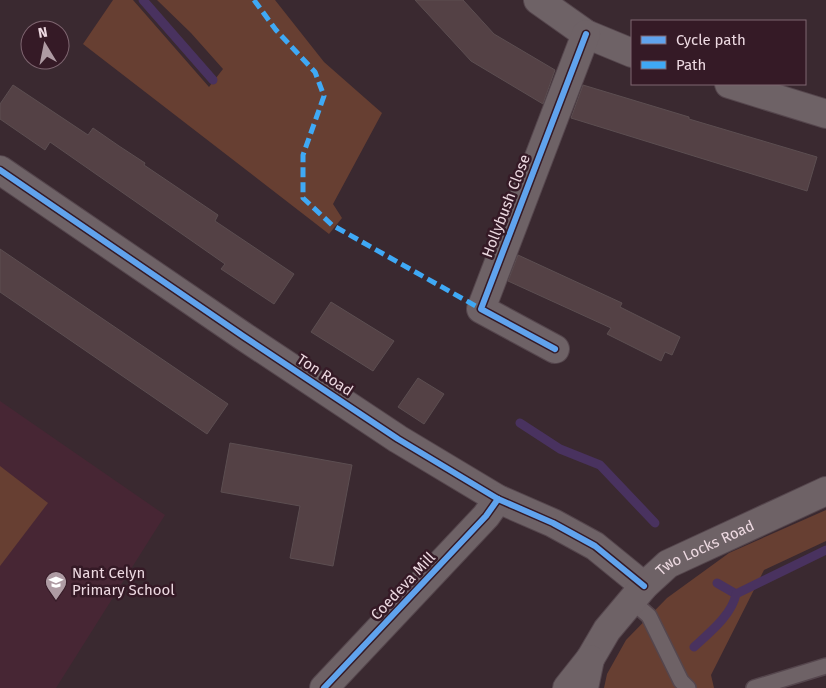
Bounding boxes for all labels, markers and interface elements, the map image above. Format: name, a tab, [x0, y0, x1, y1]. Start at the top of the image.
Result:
north arrow	[20, 20, 70, 70]
legend	[631, 20, 806, 85]
text: N	[37, 24, 49, 42]
text: Cycle path	[676, 31, 746, 49]
text: Path	[676, 56, 706, 74]
street label: Hollybush Close	[478, 152, 534, 260]
street label: Ton Road	[294, 350, 356, 400]
street label: Two Locks Road	[652, 516, 757, 580]
street label: Coedeva Mill	[367, 548, 439, 624]
place label: Nant Celyn Primary School	[72, 564, 175, 599]
school or university icon: Nant Celyn Primary School	[44, 570, 68, 601]

